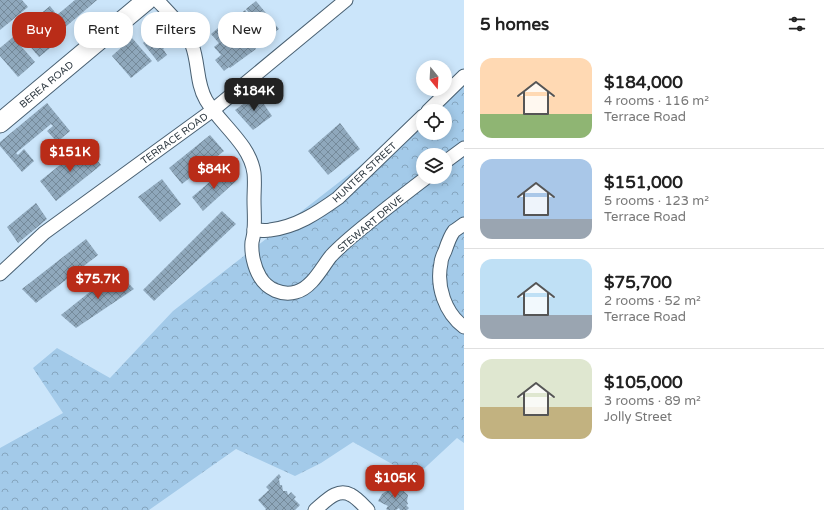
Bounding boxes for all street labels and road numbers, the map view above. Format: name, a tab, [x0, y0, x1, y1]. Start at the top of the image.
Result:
street label: BEREA ROAD	[17, 59, 76, 111]
street label: TERRACE ROAD	[139, 110, 210, 167]
street label: HUNTER STREET	[330, 140, 399, 205]
street label: STEWART DRIVE	[335, 193, 406, 255]

